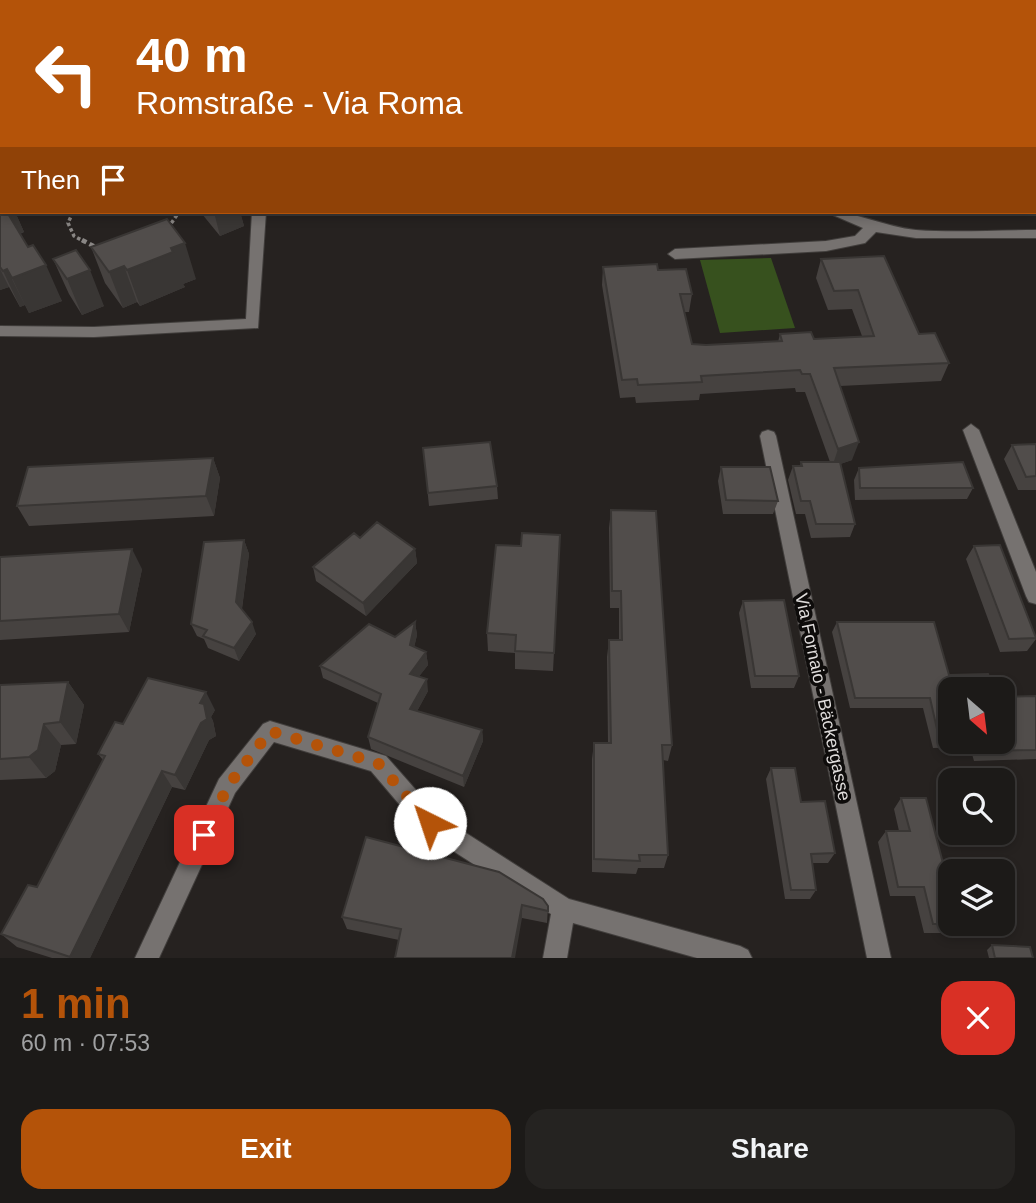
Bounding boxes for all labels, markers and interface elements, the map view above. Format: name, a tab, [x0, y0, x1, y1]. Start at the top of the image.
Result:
icon: left	[21, 28, 112, 119]
text: 40 m	[136, 28, 248, 82]
text: Romstraße - Via Roma	[136, 85, 463, 121]
icon: arrive	[94, 161, 132, 199]
text: Then	[21, 165, 80, 195]
street label: Via Fornaio - Bäckergasse	[791, 591, 855, 803]
north arrow	[938, 677, 1015, 754]
map controls	[938, 677, 1015, 936]
button: search	[938, 768, 1015, 845]
position arrow	[393, 786, 467, 860]
pin	[174, 805, 234, 865]
icon: arrive	[185, 816, 223, 854]
button: layers	[938, 859, 1015, 936]
text: 1 min	[21, 980, 131, 1027]
button: close	[941, 981, 1015, 1055]
text: 60 m · 07:53	[21, 1030, 150, 1056]
button: Exit	[21, 1109, 511, 1189]
button: Share	[525, 1109, 1015, 1189]

